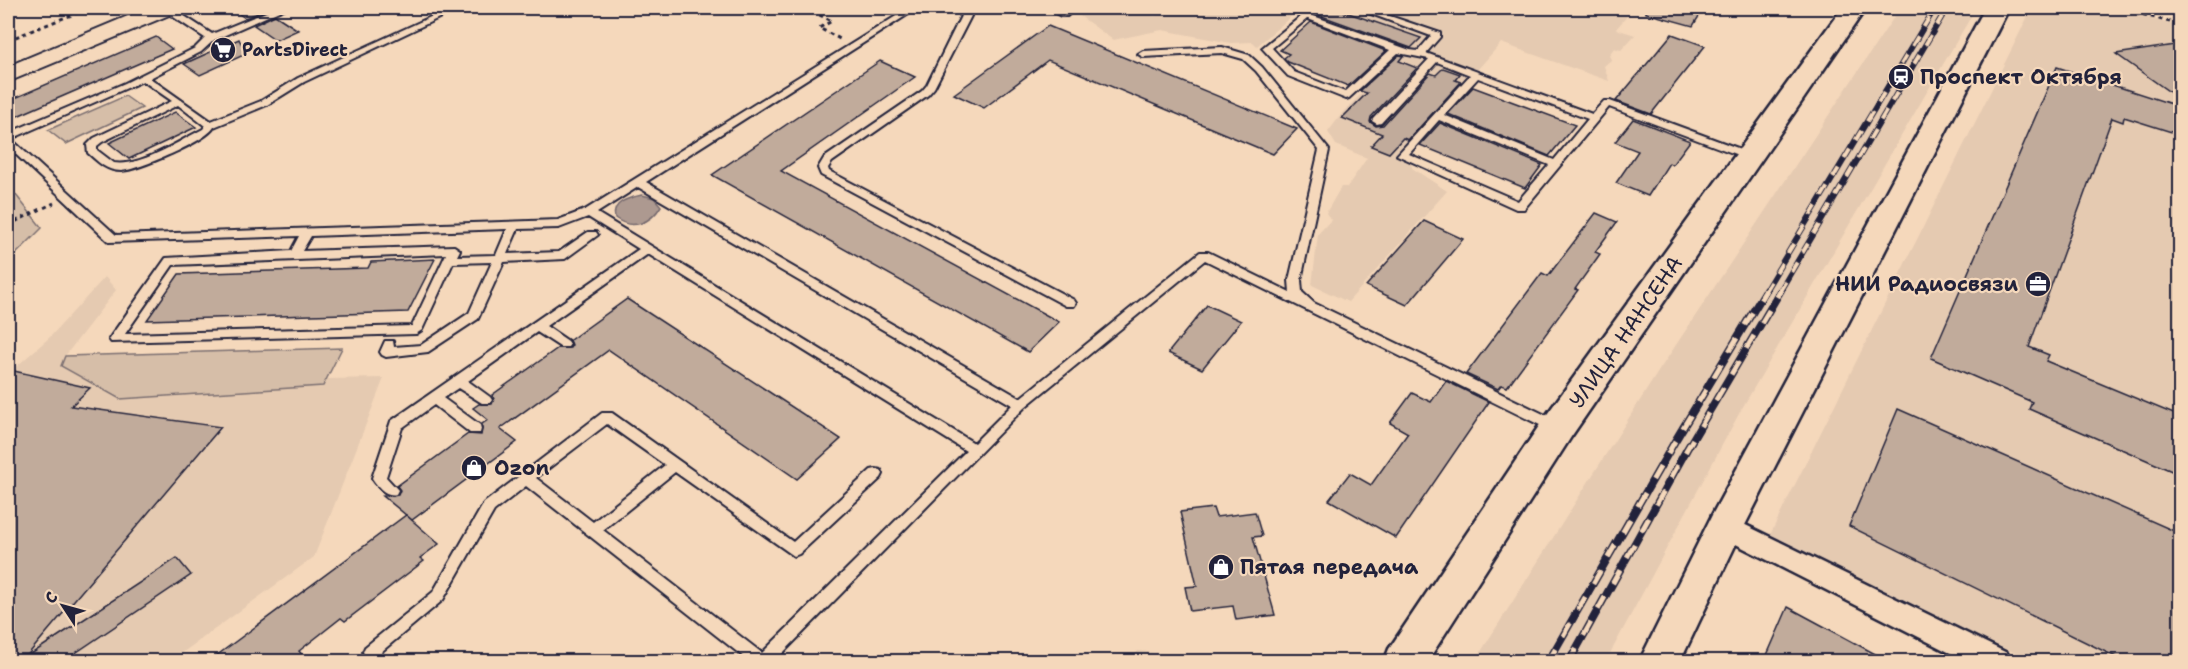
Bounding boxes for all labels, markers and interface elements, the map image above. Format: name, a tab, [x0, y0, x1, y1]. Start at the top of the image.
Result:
supermarket icon: PartsDirect	[208, 35, 238, 65]
place label: PartsDirect	[242, 38, 348, 62]
station icon: Проспект Октября	[1886, 62, 1916, 92]
place label: Проспект Октября	[1920, 63, 2122, 91]
street label: УЛИЦА НАНСЕНА	[1563, 250, 1689, 414]
office icon: НИИ Радиосвязи	[2023, 269, 2053, 299]
place label: НИИ Радиосвязи	[1835, 270, 2018, 298]
shop icon: Ozon	[459, 453, 489, 483]
place label: Ozon	[494, 454, 549, 482]
shop icon: Пятая передача	[1206, 552, 1236, 582]
place label: Пятая передача	[1240, 553, 1419, 581]
north arrow	[33, 576, 93, 636]
text: С	[40, 587, 63, 608]

